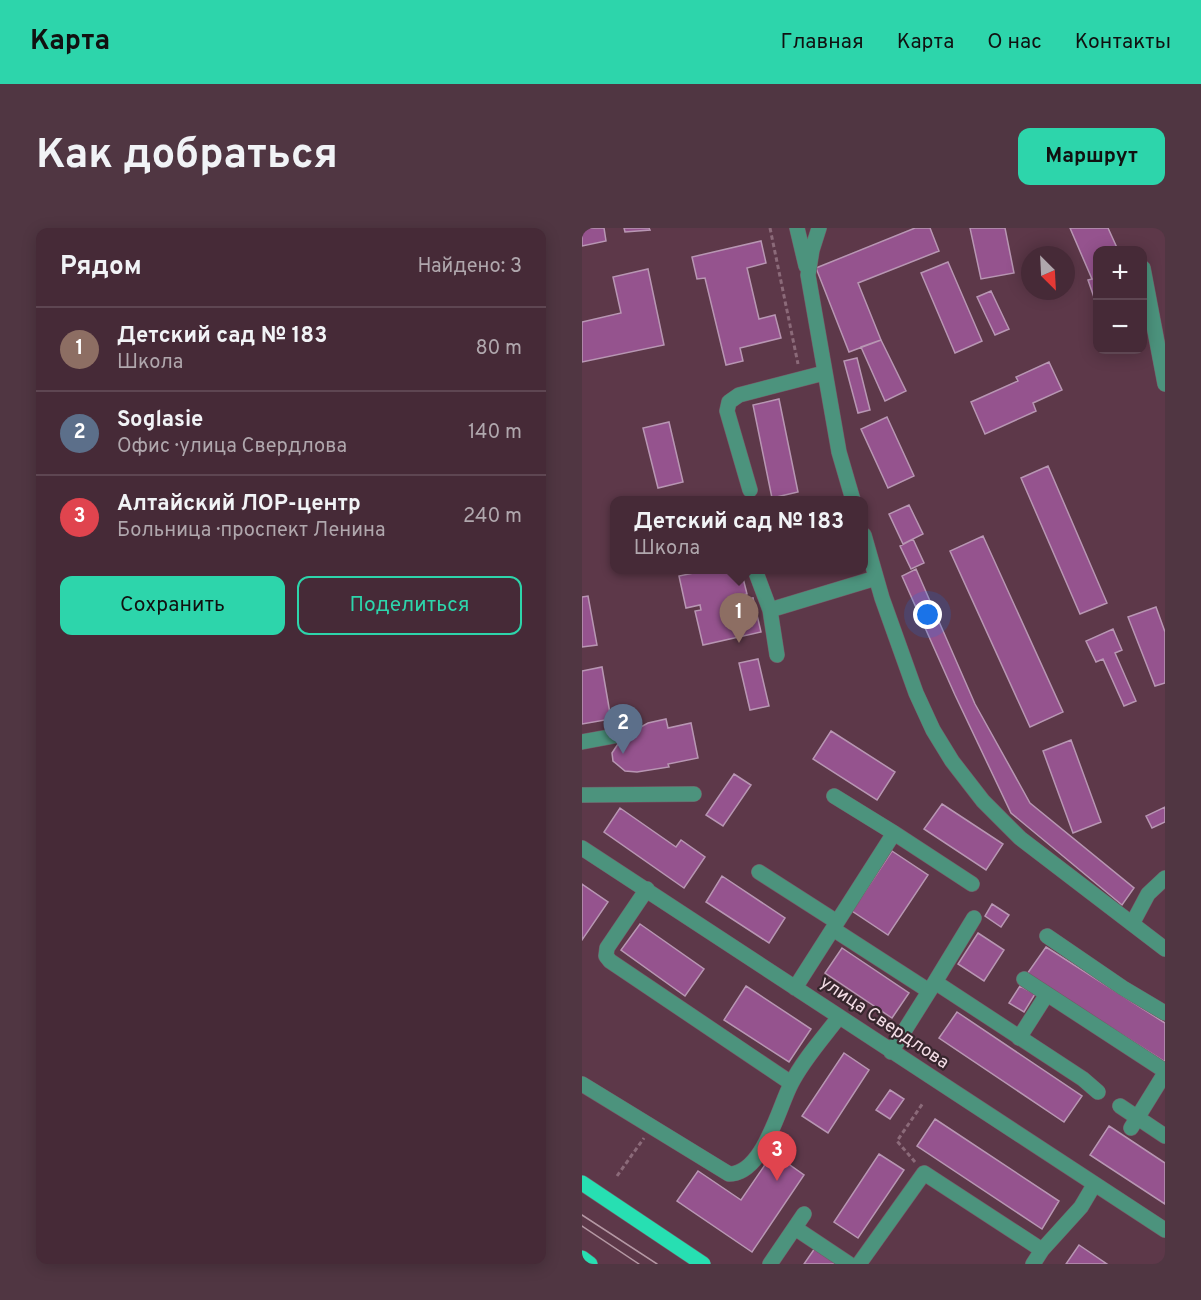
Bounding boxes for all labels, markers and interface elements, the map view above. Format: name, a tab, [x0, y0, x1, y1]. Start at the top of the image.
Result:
text: Карта	[30, 24, 110, 60]
text: Главная	[780, 29, 864, 56]
text: Карта	[897, 29, 954, 56]
text: О нас	[987, 29, 1042, 56]
text: Контакты	[1075, 29, 1171, 56]
button: Маршрут	[1018, 128, 1165, 185]
text: Как добраться	[36, 130, 338, 183]
north arrow	[1021, 246, 1075, 300]
map controls	[1093, 246, 1147, 354]
button: +	[1093, 246, 1147, 300]
text: Рядом	[60, 251, 142, 284]
text: Найдено: 3	[418, 254, 522, 280]
button: −	[1093, 300, 1147, 354]
text: Детский сад № 183	[117, 323, 327, 350]
text: 1	[76, 336, 84, 362]
text: 80 m	[476, 336, 522, 362]
text: Школа	[117, 350, 183, 376]
text: Soglasie	[117, 407, 203, 434]
text: 2	[73, 420, 86, 446]
text: 140 m	[468, 420, 522, 446]
text: Офис · улица Свердлова	[117, 434, 347, 460]
text: Алтайский ЛОР-центр	[117, 491, 361, 518]
popup	[610, 496, 868, 574]
text: 3	[74, 504, 86, 530]
text: 240 m	[463, 504, 522, 530]
text: Детский сад № 183	[634, 509, 844, 536]
text: Больница · проспект Ленина	[117, 518, 386, 544]
text: Школа	[634, 536, 700, 562]
button: Сохранить	[60, 576, 285, 635]
button: Поделиться	[297, 576, 522, 635]
pin: 1	[720, 594, 758, 643]
your location	[913, 600, 942, 629]
pin: 2	[604, 704, 642, 754]
street label: улица Свердлова	[815, 971, 953, 1075]
pin: 3	[758, 1132, 796, 1181]

